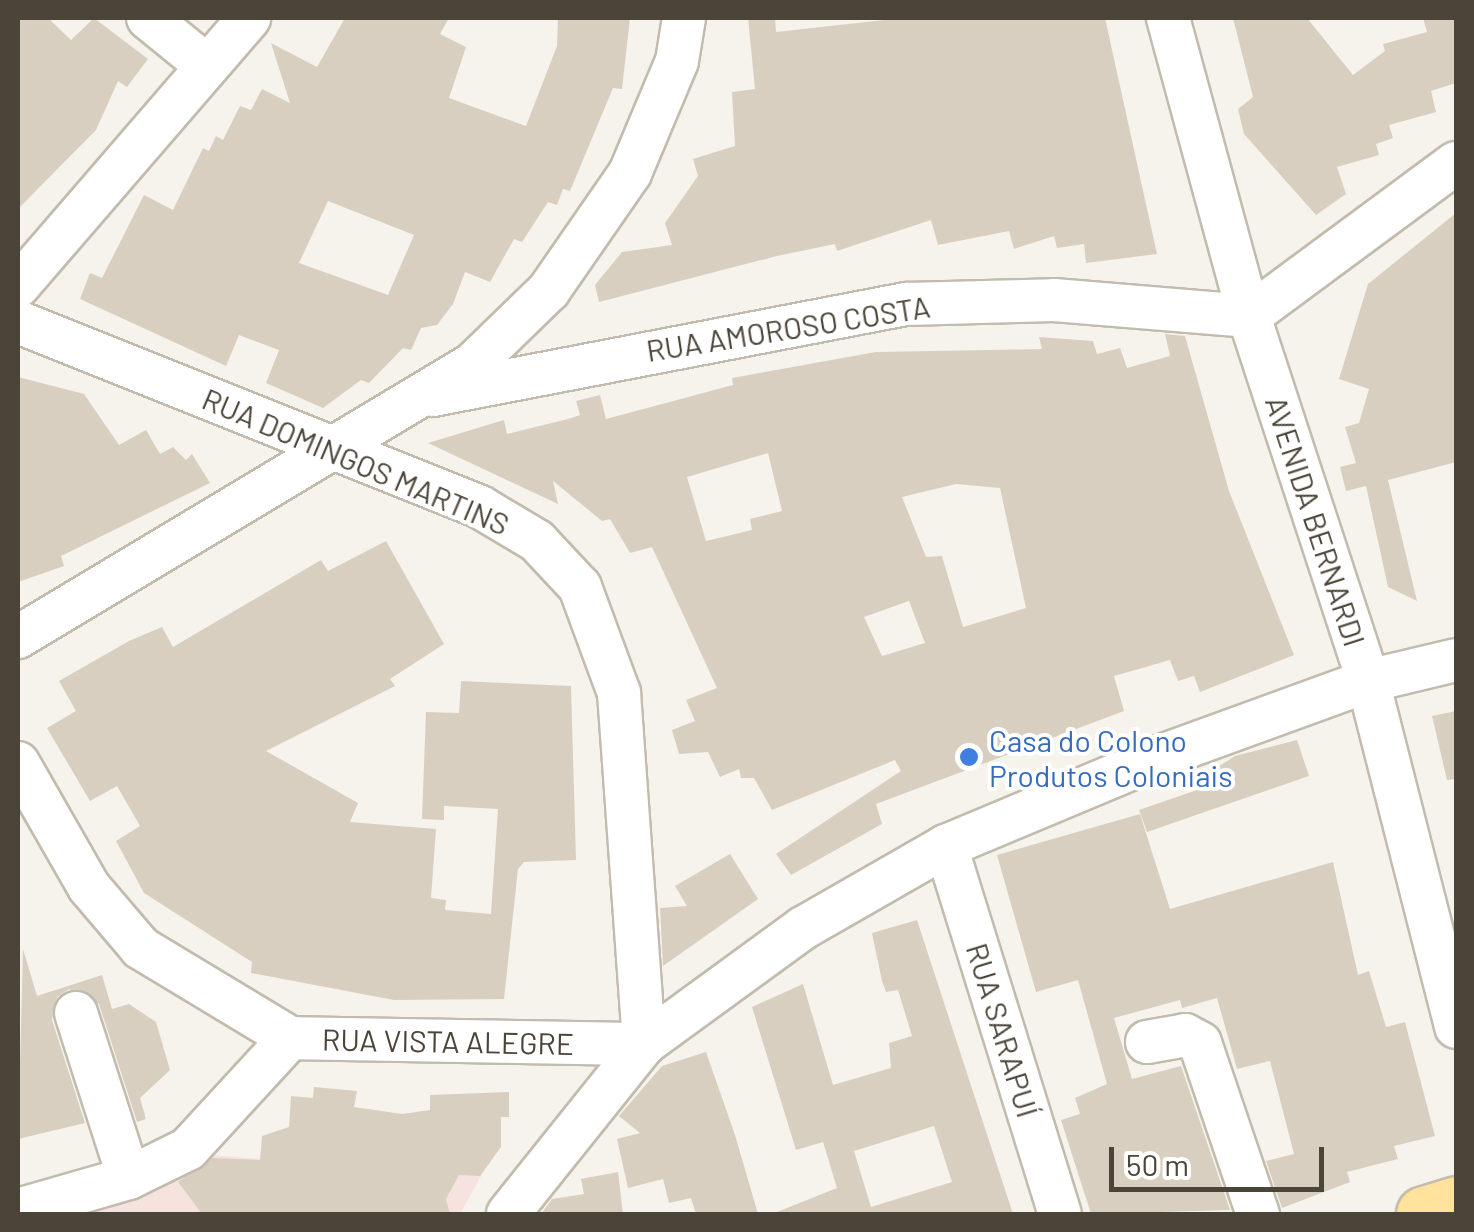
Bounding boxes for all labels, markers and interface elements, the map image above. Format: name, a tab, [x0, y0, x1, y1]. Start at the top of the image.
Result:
street label: RUA AMOROSO COSTA	[644, 288, 932, 368]
street label: RUA DOMINGOS MARTINS	[197, 380, 515, 542]
street label: AVENIDA BERNARDI	[1259, 391, 1373, 651]
place label: Casa do Colono Produtos Coloniais	[989, 722, 1233, 792]
marker: Casa do Colono Produtos Coloniais	[958, 746, 980, 768]
street label: RUA SARAPUÍ	[959, 939, 1047, 1121]
street label: RUA VISTA ALEGRE	[322, 1021, 574, 1061]
scale bar	[1114, 1127, 1329, 1189]
text: 50 m	[1126, 1146, 1189, 1182]

